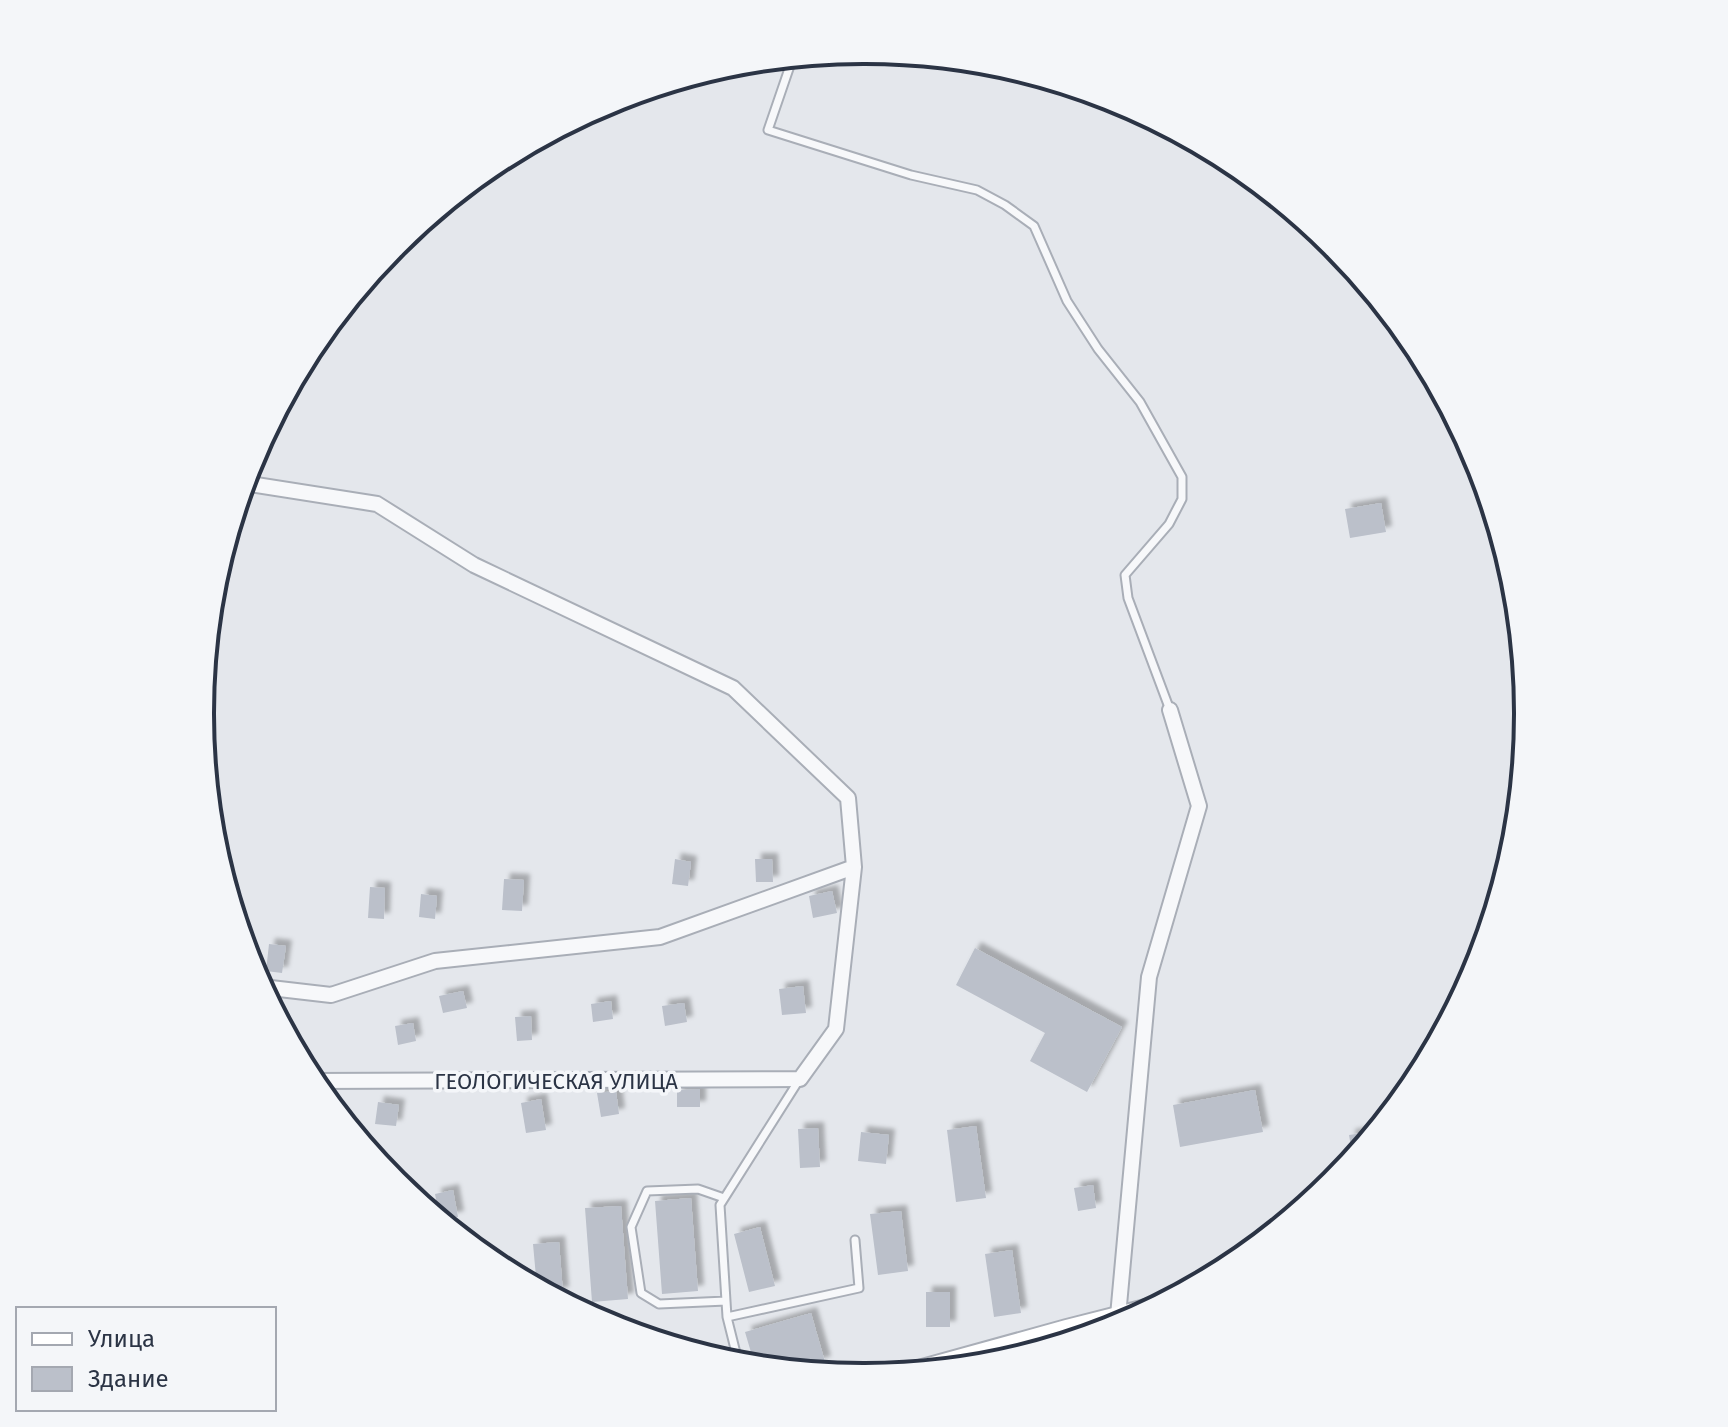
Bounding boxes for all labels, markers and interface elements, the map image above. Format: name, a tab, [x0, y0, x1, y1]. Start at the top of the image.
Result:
street label: ГЕОЛОГИЧЕСКАЯ УЛИЦА	[434, 1068, 678, 1095]
legend	[16, 1307, 276, 1411]
text: Улица	[88, 1325, 155, 1353]
text: Здание	[88, 1365, 169, 1393]

